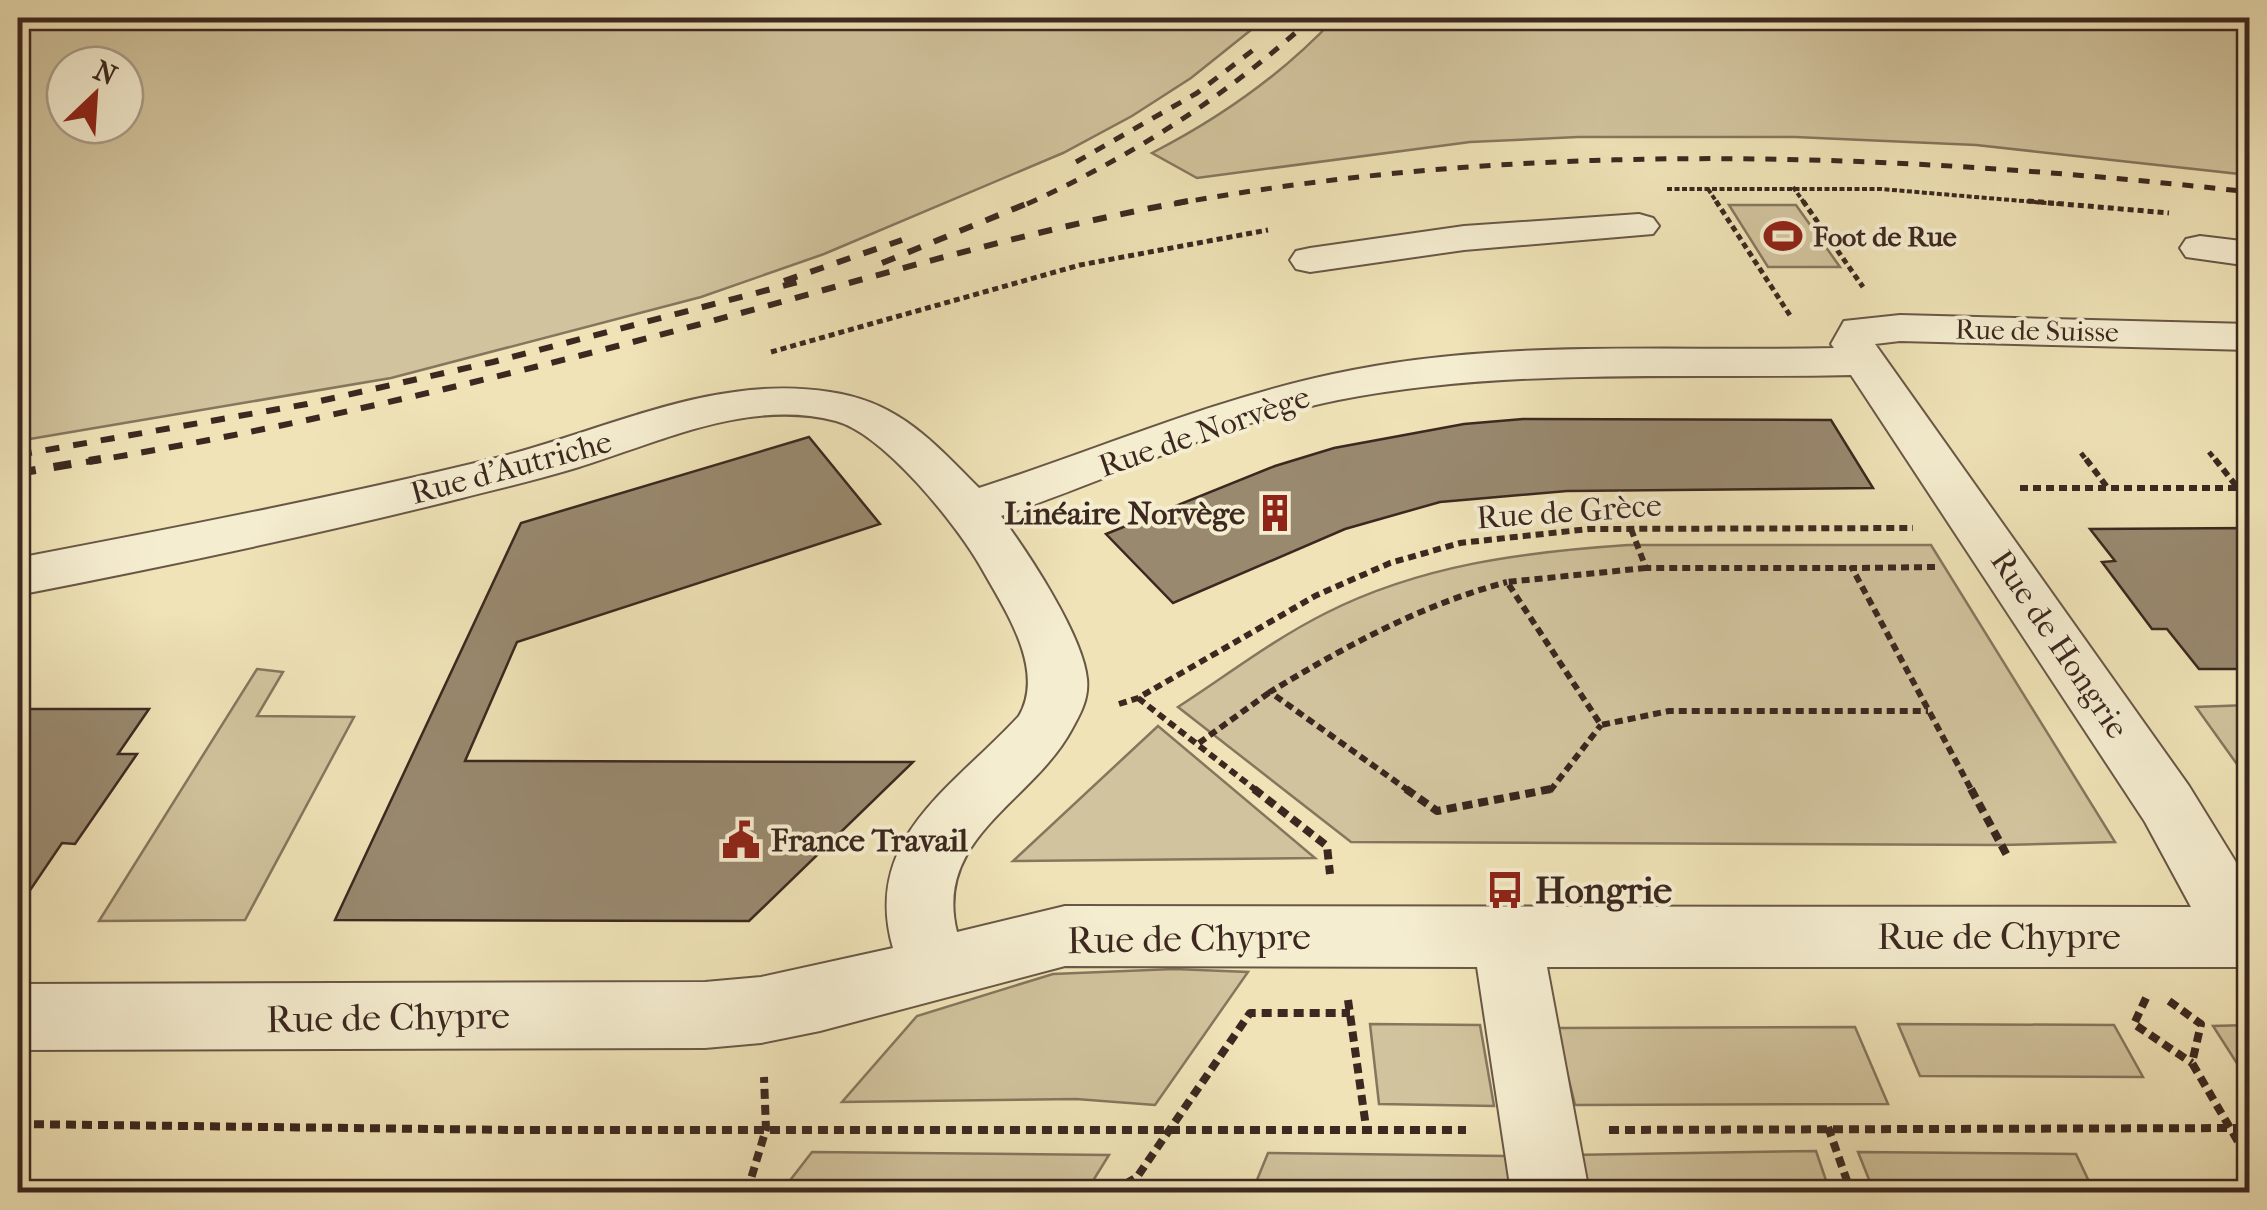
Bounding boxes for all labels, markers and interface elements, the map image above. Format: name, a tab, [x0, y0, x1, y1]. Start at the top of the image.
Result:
north arrow	[45, 45, 145, 145]
text: N	[89, 53, 123, 93]
sports icon: Foot de Rue	[1762, 215, 1804, 257]
place label: Foot de Rue	[1813, 220, 1957, 253]
street label: Rue de Suisse	[1955, 313, 2119, 348]
street label: Rue de Norvège	[1094, 378, 1315, 485]
street label: Rue d'Autriche	[407, 423, 616, 512]
street label: Rue de Grèce	[1475, 487, 1663, 536]
building icon: Linéaire Norvège	[1254, 492, 1296, 534]
place label: Linéaire Norvège	[1004, 495, 1245, 532]
street label: Rue de Hongrie	[1983, 543, 2136, 746]
public building icon: France Travail	[720, 819, 762, 861]
place label: France Travail	[771, 822, 968, 859]
place label: Hongrie	[1535, 868, 1672, 913]
bus stop icon: Hongrie	[1484, 869, 1526, 911]
street label: Rue de Chypre	[1067, 914, 1311, 963]
street label: Rue de Chypre	[1877, 914, 2121, 959]
street label: Rue de Chypre	[266, 993, 510, 1042]

